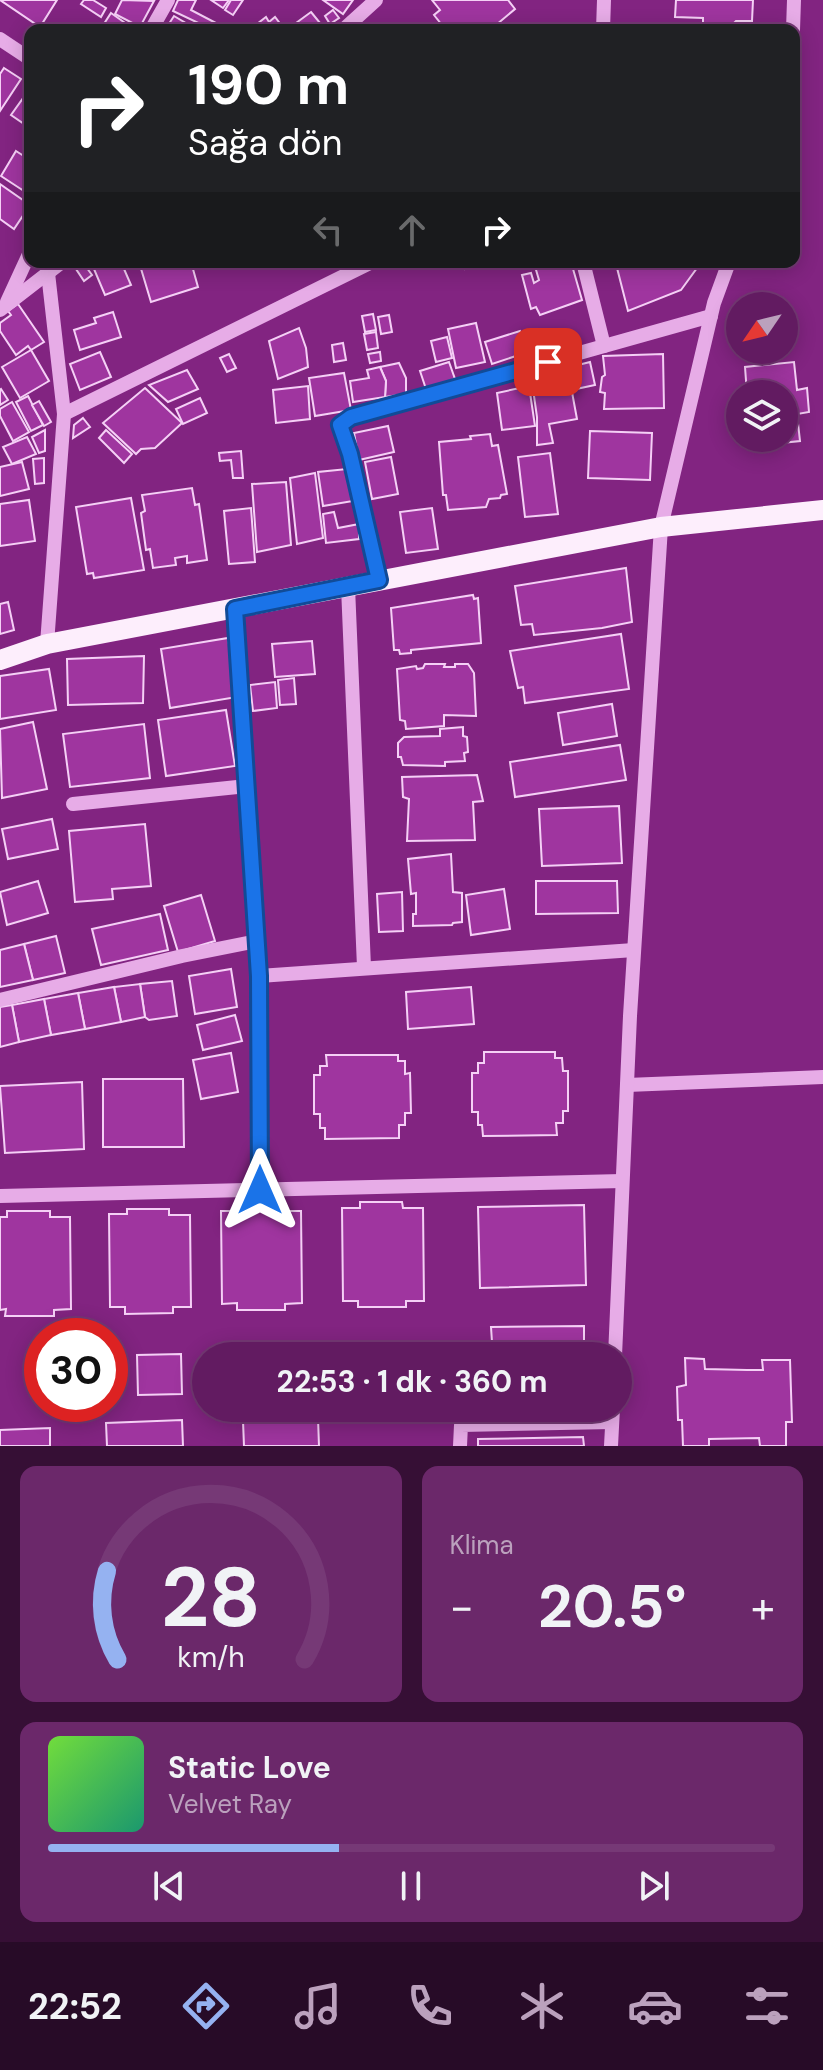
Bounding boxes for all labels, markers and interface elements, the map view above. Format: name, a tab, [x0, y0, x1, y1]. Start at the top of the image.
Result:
text: 190 m	[188, 48, 349, 121]
icon: right	[56, 56, 160, 160]
text: Sağa dön	[188, 119, 342, 166]
icon: left	[306, 208, 350, 252]
icon: ahead	[390, 208, 434, 252]
icon: right	[474, 208, 518, 252]
north arrow	[726, 292, 798, 364]
map controls	[726, 292, 798, 452]
pin	[514, 328, 582, 396]
icon: arrive	[526, 340, 570, 384]
button: layers	[726, 380, 798, 452]
position arrow	[218, 1148, 302, 1232]
speed limit sign: 30	[24, 1318, 128, 1422]
text: 22:53 · 1 dk · 360 m	[277, 1362, 547, 1401]
text: Klima	[450, 1528, 514, 1562]
text: 28	[161, 1543, 261, 1652]
text: 20.5°	[538, 1567, 686, 1646]
text: −	[450, 1578, 474, 1636]
text: +	[751, 1578, 775, 1636]
text: km/h	[177, 1639, 245, 1676]
text: Static Love	[168, 1748, 331, 1787]
text: Velvet Ray	[168, 1787, 292, 1821]
icon: previous	[147, 1864, 191, 1908]
icon: pause	[389, 1864, 433, 1908]
icon: next	[632, 1864, 676, 1908]
icon: directions	[178, 1978, 234, 2034]
icon: music	[290, 1978, 346, 2034]
icon: phone	[402, 1978, 458, 2034]
icon: climate	[514, 1978, 570, 2034]
icon: car	[627, 1978, 683, 2034]
icon: filters	[739, 1978, 795, 2034]
text: 22:52	[28, 1983, 122, 2030]

